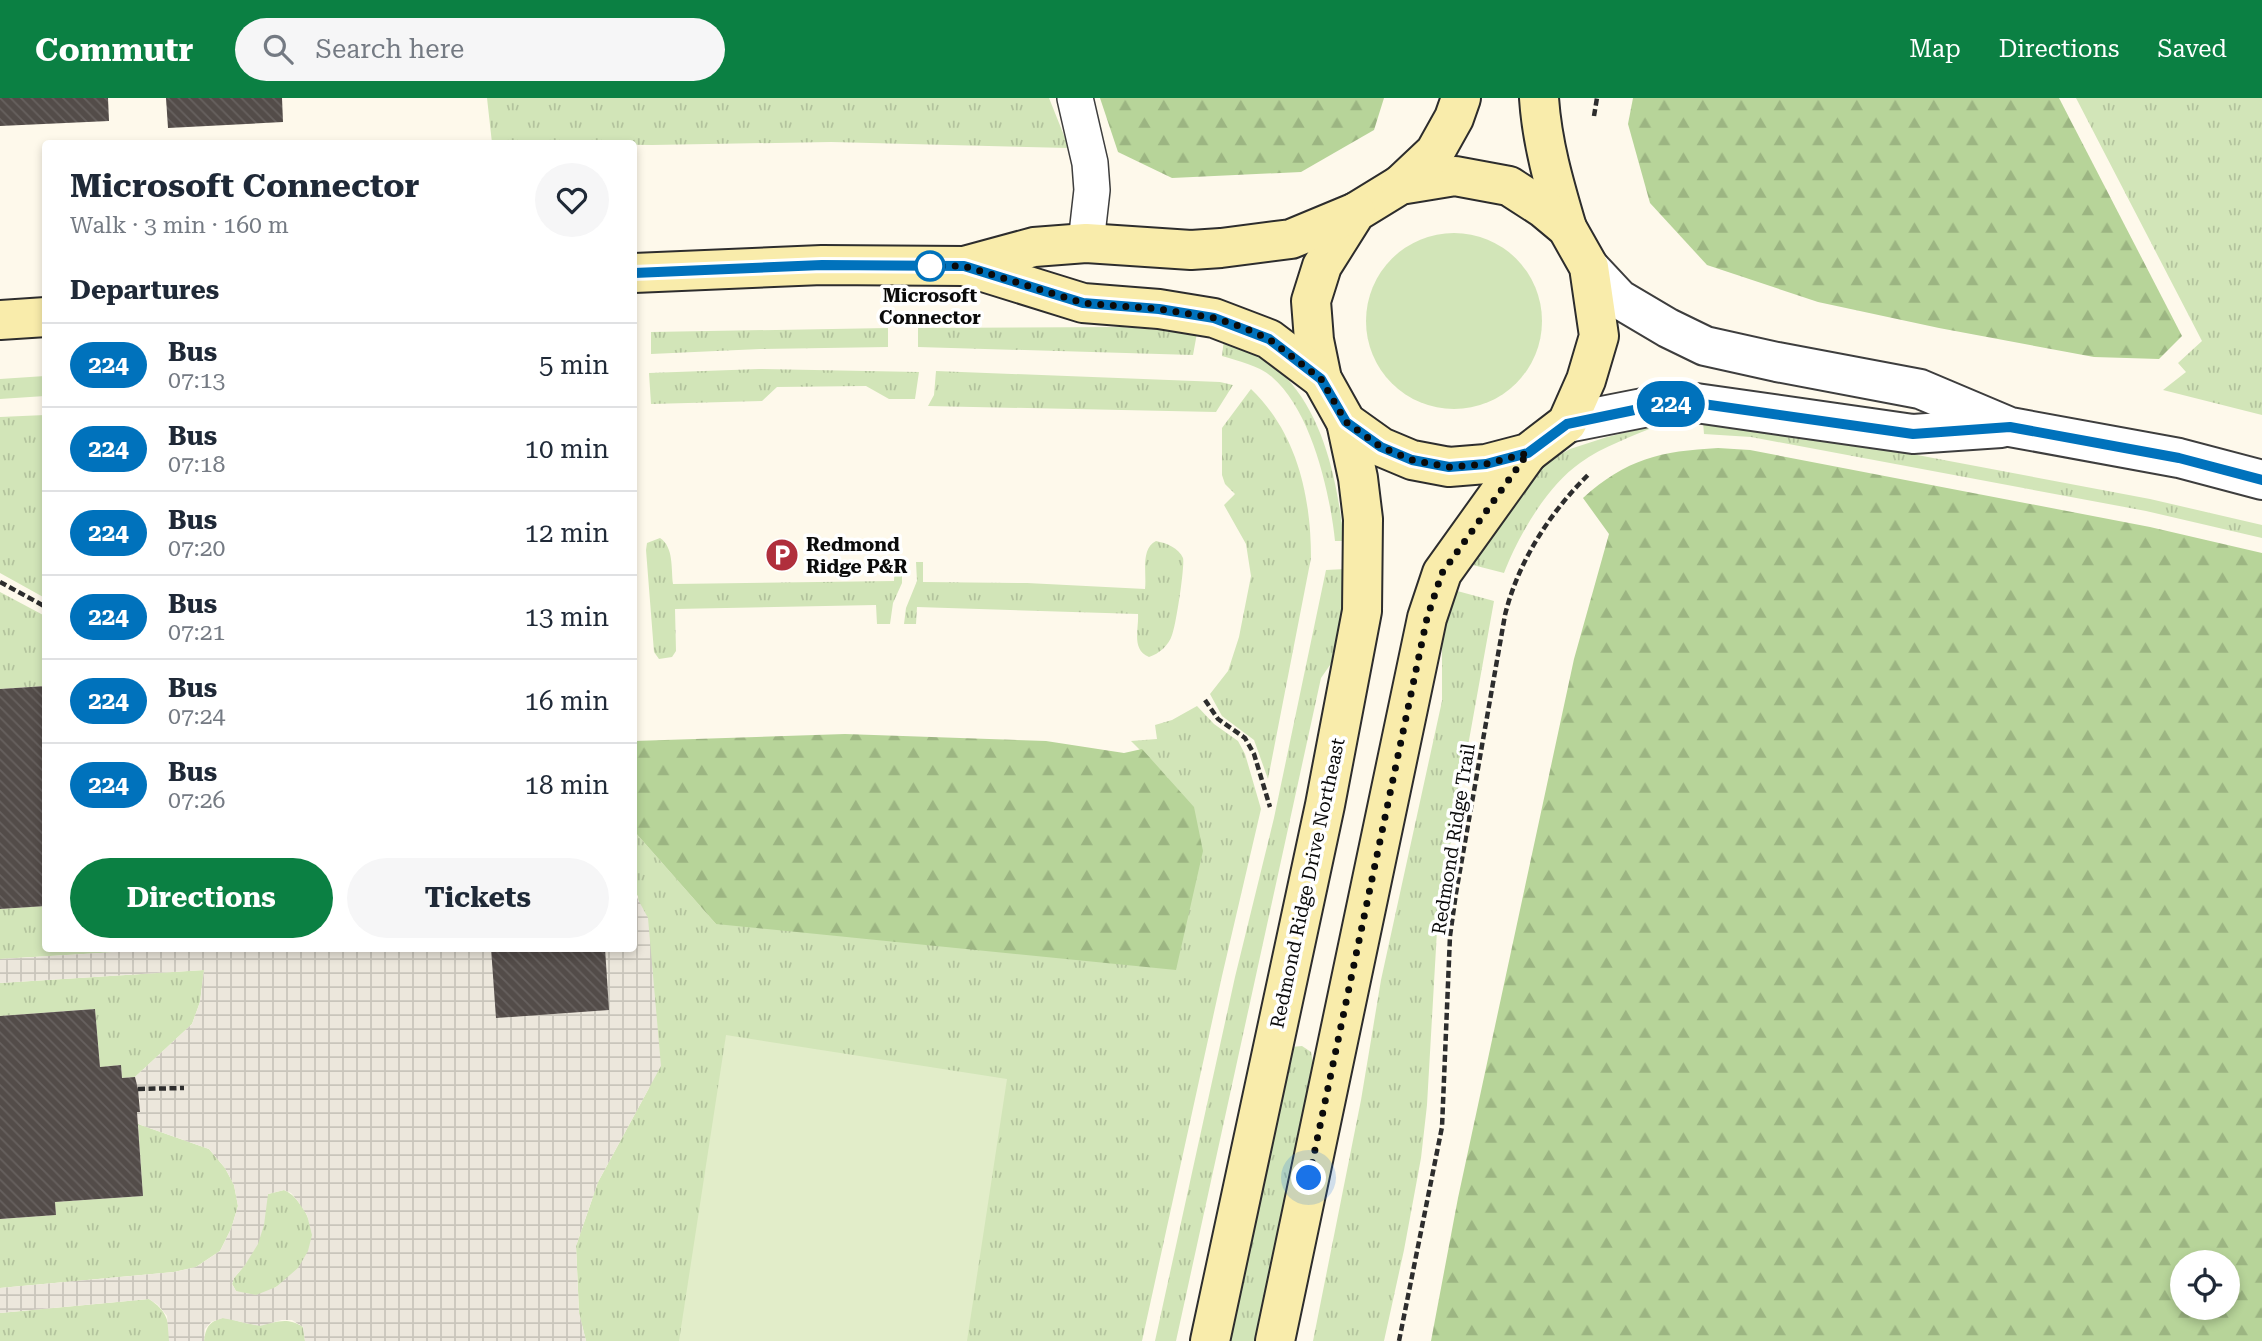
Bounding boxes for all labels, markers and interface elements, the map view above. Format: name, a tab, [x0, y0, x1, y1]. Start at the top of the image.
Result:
search box	[235, 18, 725, 81]
text: Commutr	[35, 30, 193, 69]
icon: search	[259, 30, 297, 68]
text: Search here	[315, 34, 464, 64]
text: Map	[1909, 35, 1961, 63]
text: Directions	[1999, 35, 2119, 63]
text: Saved	[2157, 35, 2227, 63]
button: heart	[535, 163, 609, 237]
text: Microsoft Connector	[70, 166, 420, 205]
text: Walk · 3 min · 160 m	[70, 212, 289, 239]
marker: Microsoft Connector	[915, 251, 945, 281]
text: Departures	[70, 275, 219, 305]
place label: Microsoft Connector	[879, 284, 981, 329]
text: Bus	[168, 337, 217, 367]
text: 5 min	[539, 350, 609, 380]
text: 224	[88, 351, 129, 379]
text: 07:13	[168, 367, 225, 394]
line badge: 224	[1631, 381, 1711, 427]
text: 224	[1651, 390, 1691, 418]
text: Bus	[168, 421, 217, 451]
text: 10 min	[525, 434, 609, 464]
text: 224	[88, 435, 129, 463]
text: 07:18	[168, 451, 225, 478]
text: Bus	[168, 505, 217, 535]
text: 12 min	[525, 518, 609, 548]
text: 224	[88, 519, 129, 547]
place label: Redmond Ridge P&R	[806, 533, 908, 578]
text: 07:20	[168, 535, 225, 562]
parking icon: Redmond Ridge P&R	[763, 536, 801, 574]
text: Bus	[168, 589, 217, 619]
text: 13 min	[525, 602, 609, 632]
text: 224	[88, 603, 129, 631]
text: 07:21	[168, 619, 225, 646]
text: Bus	[168, 673, 217, 703]
text: 16 min	[525, 686, 609, 716]
text: 224	[88, 687, 129, 715]
text: 07:24	[168, 703, 225, 730]
street label: Redmond Ridge Drive Northeast	[1265, 736, 1350, 1030]
street label: Redmond Ridge Trail	[1427, 742, 1480, 936]
text: Bus	[168, 757, 217, 787]
text: 18 min	[525, 770, 609, 800]
text: 224	[88, 771, 129, 799]
text: 07:26	[168, 787, 225, 814]
button: Directions	[70, 858, 333, 938]
button: Tickets	[347, 858, 609, 938]
your location	[1291, 1160, 1326, 1195]
map controls	[2170, 1250, 2240, 1320]
button: locate	[2170, 1250, 2240, 1320]

